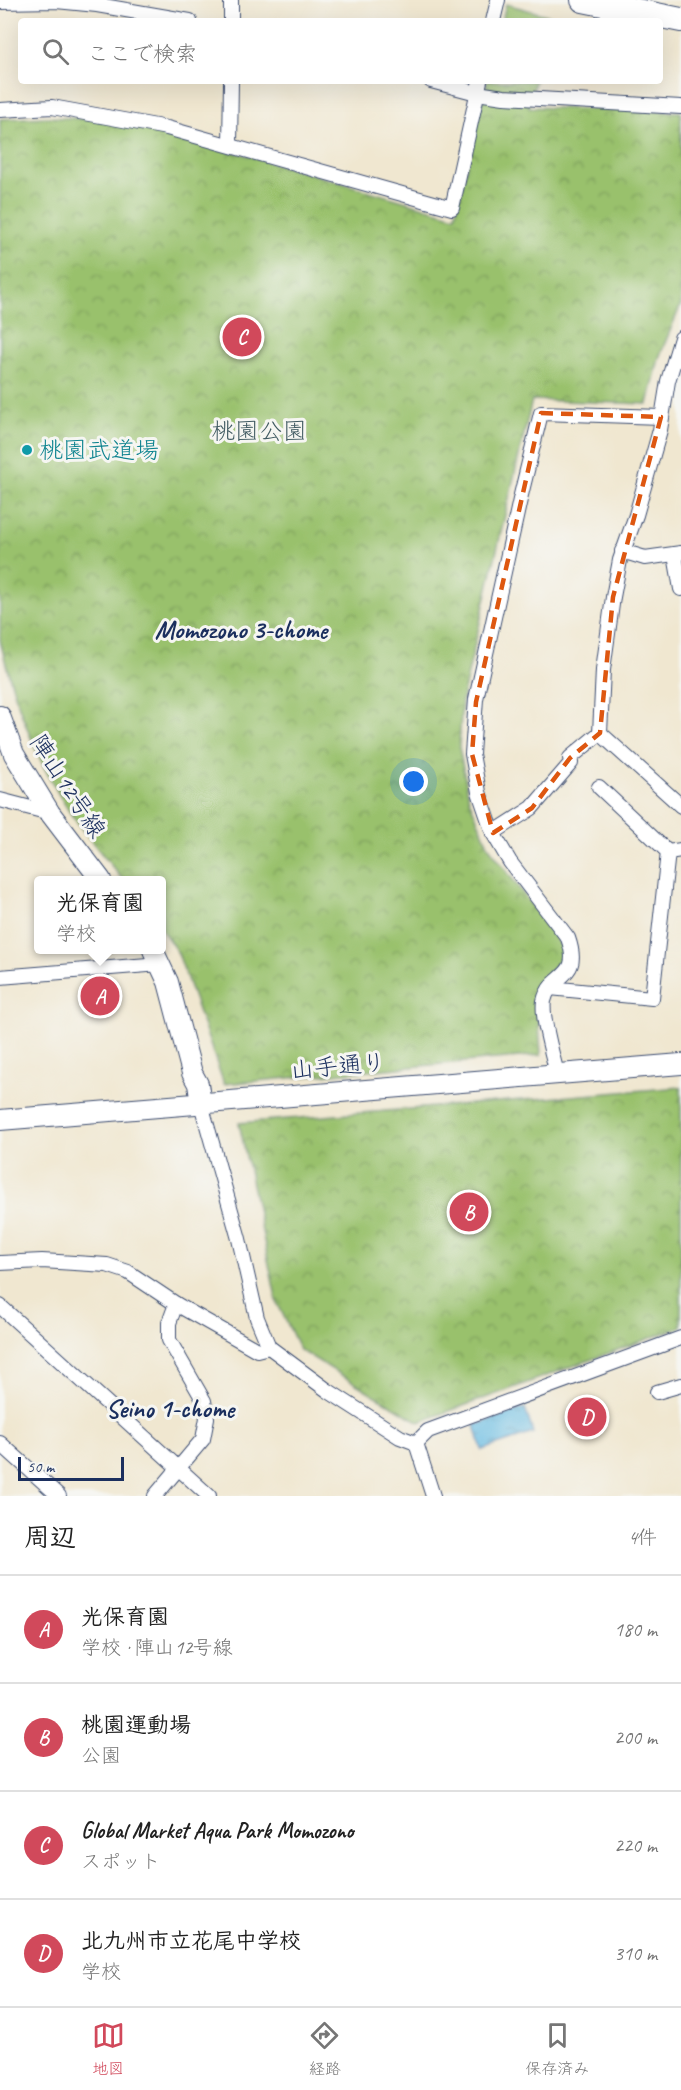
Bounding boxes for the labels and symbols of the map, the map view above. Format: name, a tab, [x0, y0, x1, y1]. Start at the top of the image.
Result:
pin: C	[222, 314, 262, 360]
park label: 桃園公園	[211, 416, 307, 446]
place label: 桃園武道場	[39, 435, 159, 465]
marker: 桃園武道場	[20, 443, 34, 457]
district label: Momozono 3-chome	[155, 613, 330, 646]
street label: 陣山12号線	[23, 729, 113, 843]
your location	[399, 767, 428, 796]
pin: A	[80, 974, 120, 1018]
street label: 山手通り	[289, 1047, 387, 1085]
pin: B	[450, 1190, 488, 1234]
district label: Seino 1-chome	[106, 1392, 236, 1425]
pin: D	[568, 1394, 606, 1440]
scale bar	[18, 1454, 124, 1482]

